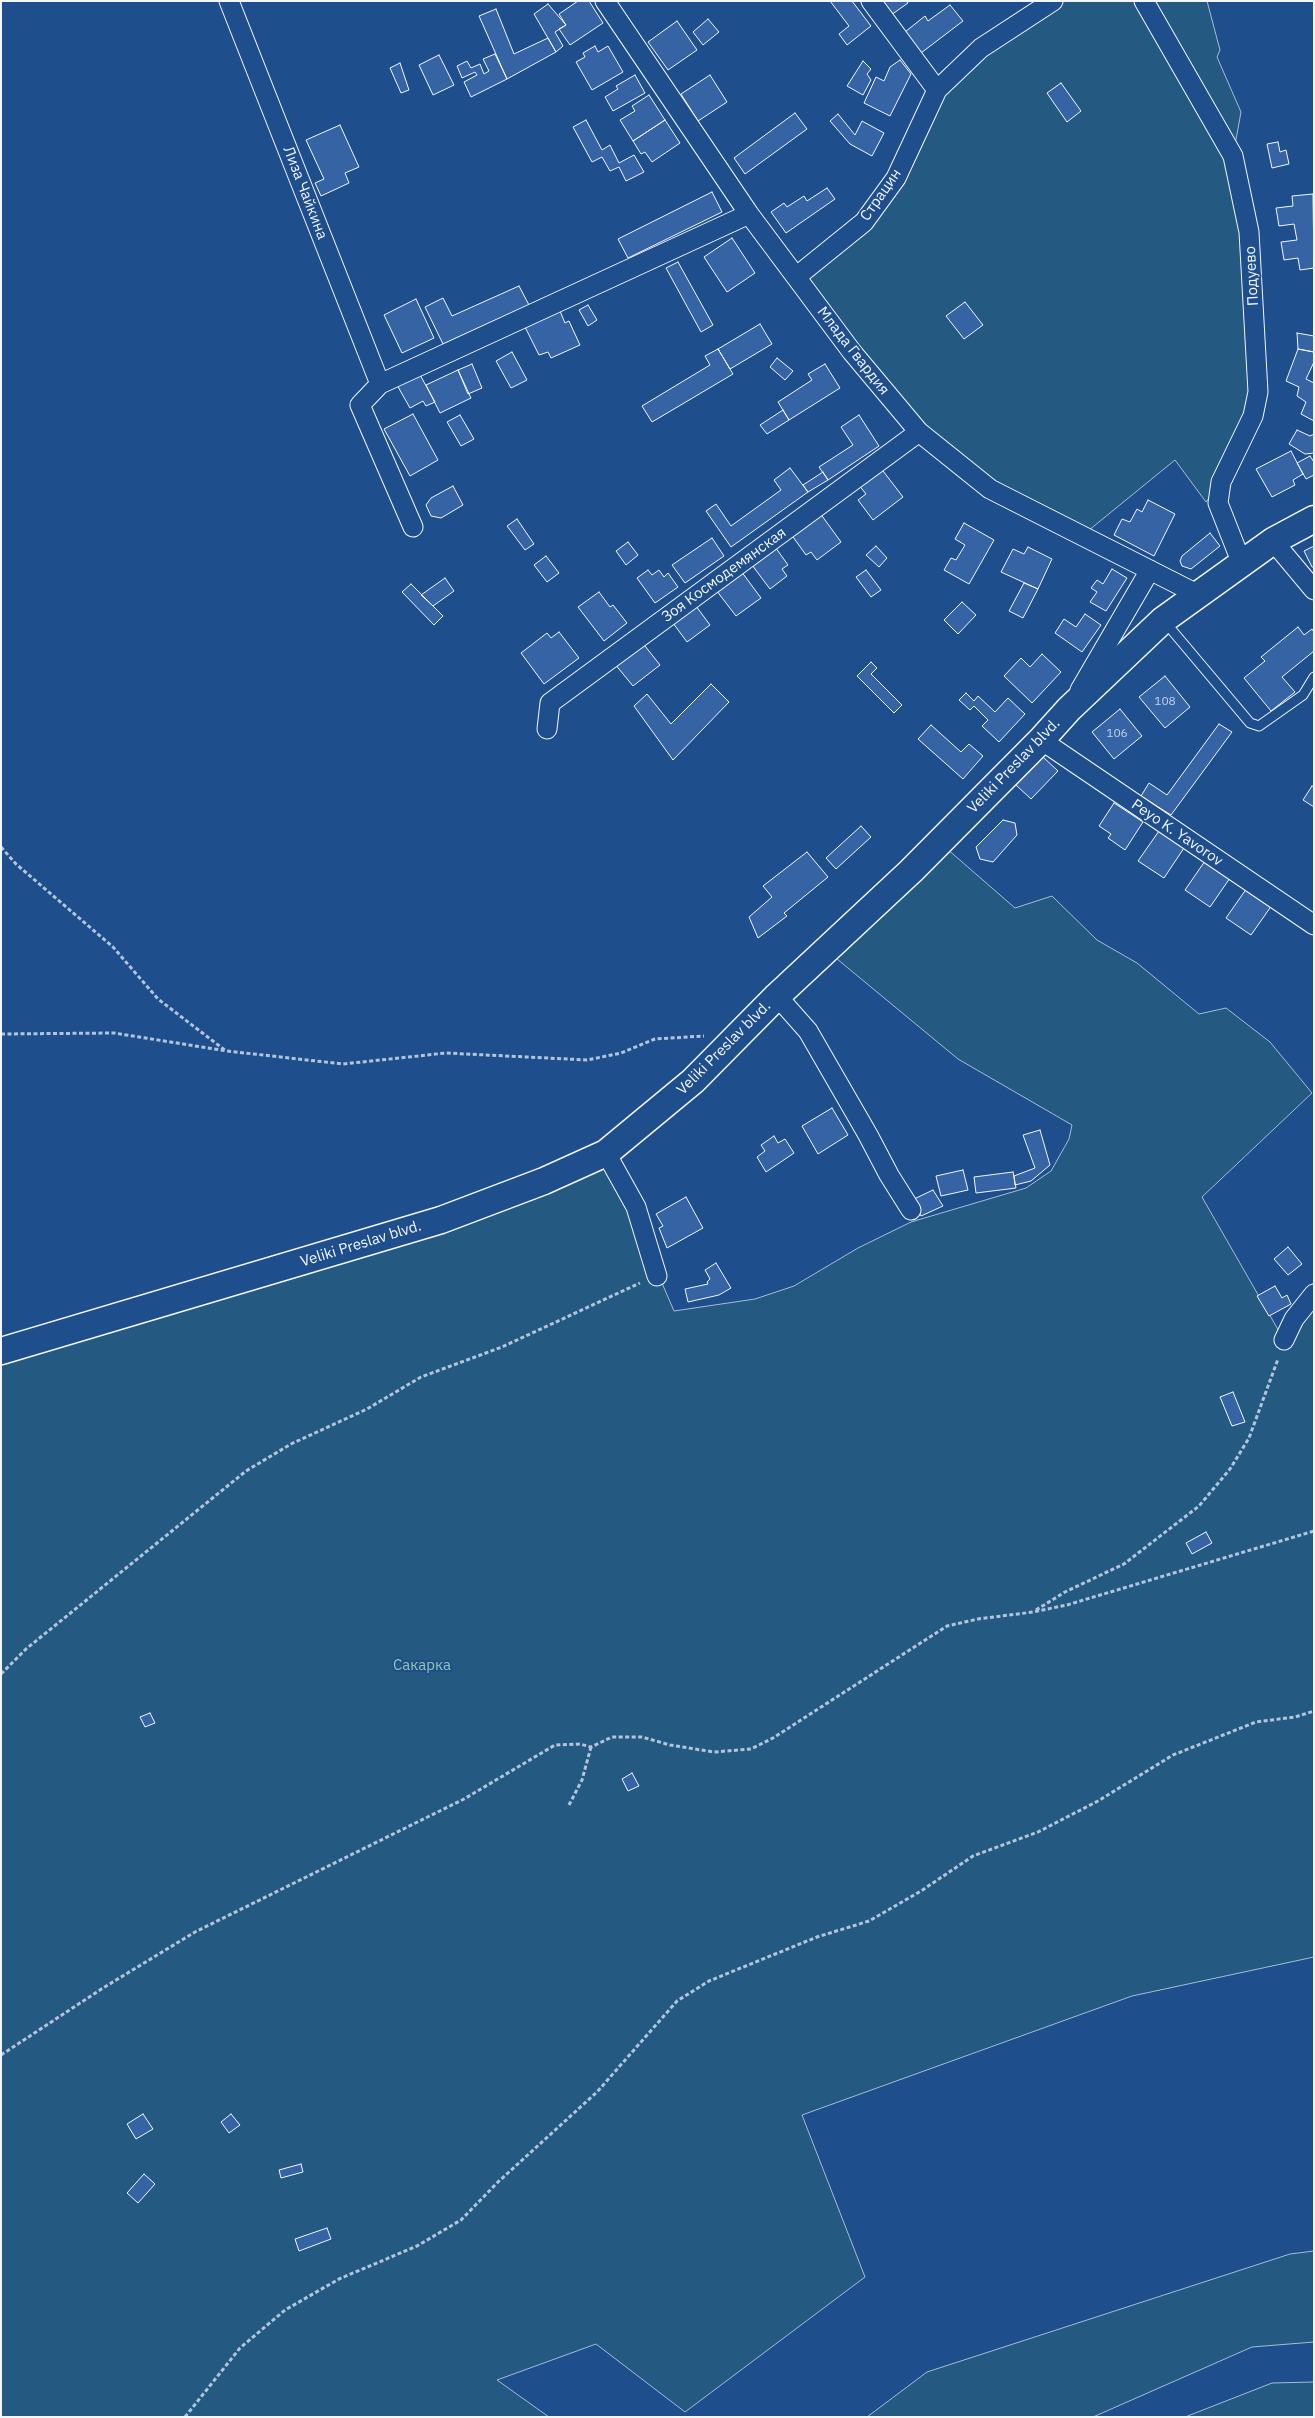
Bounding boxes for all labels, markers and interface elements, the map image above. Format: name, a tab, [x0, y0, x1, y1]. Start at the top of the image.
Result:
street label: Лиза Чайкина	[279, 144, 331, 242]
street label: Страцин	[856, 165, 906, 225]
street label: Подуево	[1241, 246, 1263, 306]
street label: Млада Гвардия	[813, 303, 893, 399]
street label: Зоя Космодемянская	[658, 524, 790, 626]
house number: 108	[1154, 695, 1176, 709]
street label: Veliki Preslav blvd.	[964, 715, 1064, 817]
house number: 106	[1106, 727, 1128, 741]
street label: Peyo K. Yavorov	[1128, 796, 1226, 870]
street label: Veliki Preslav blvd.	[673, 997, 775, 1099]
street label: Veliki Preslav blvd.	[298, 1217, 424, 1271]
park label: Сакарка	[393, 1657, 451, 1675]

